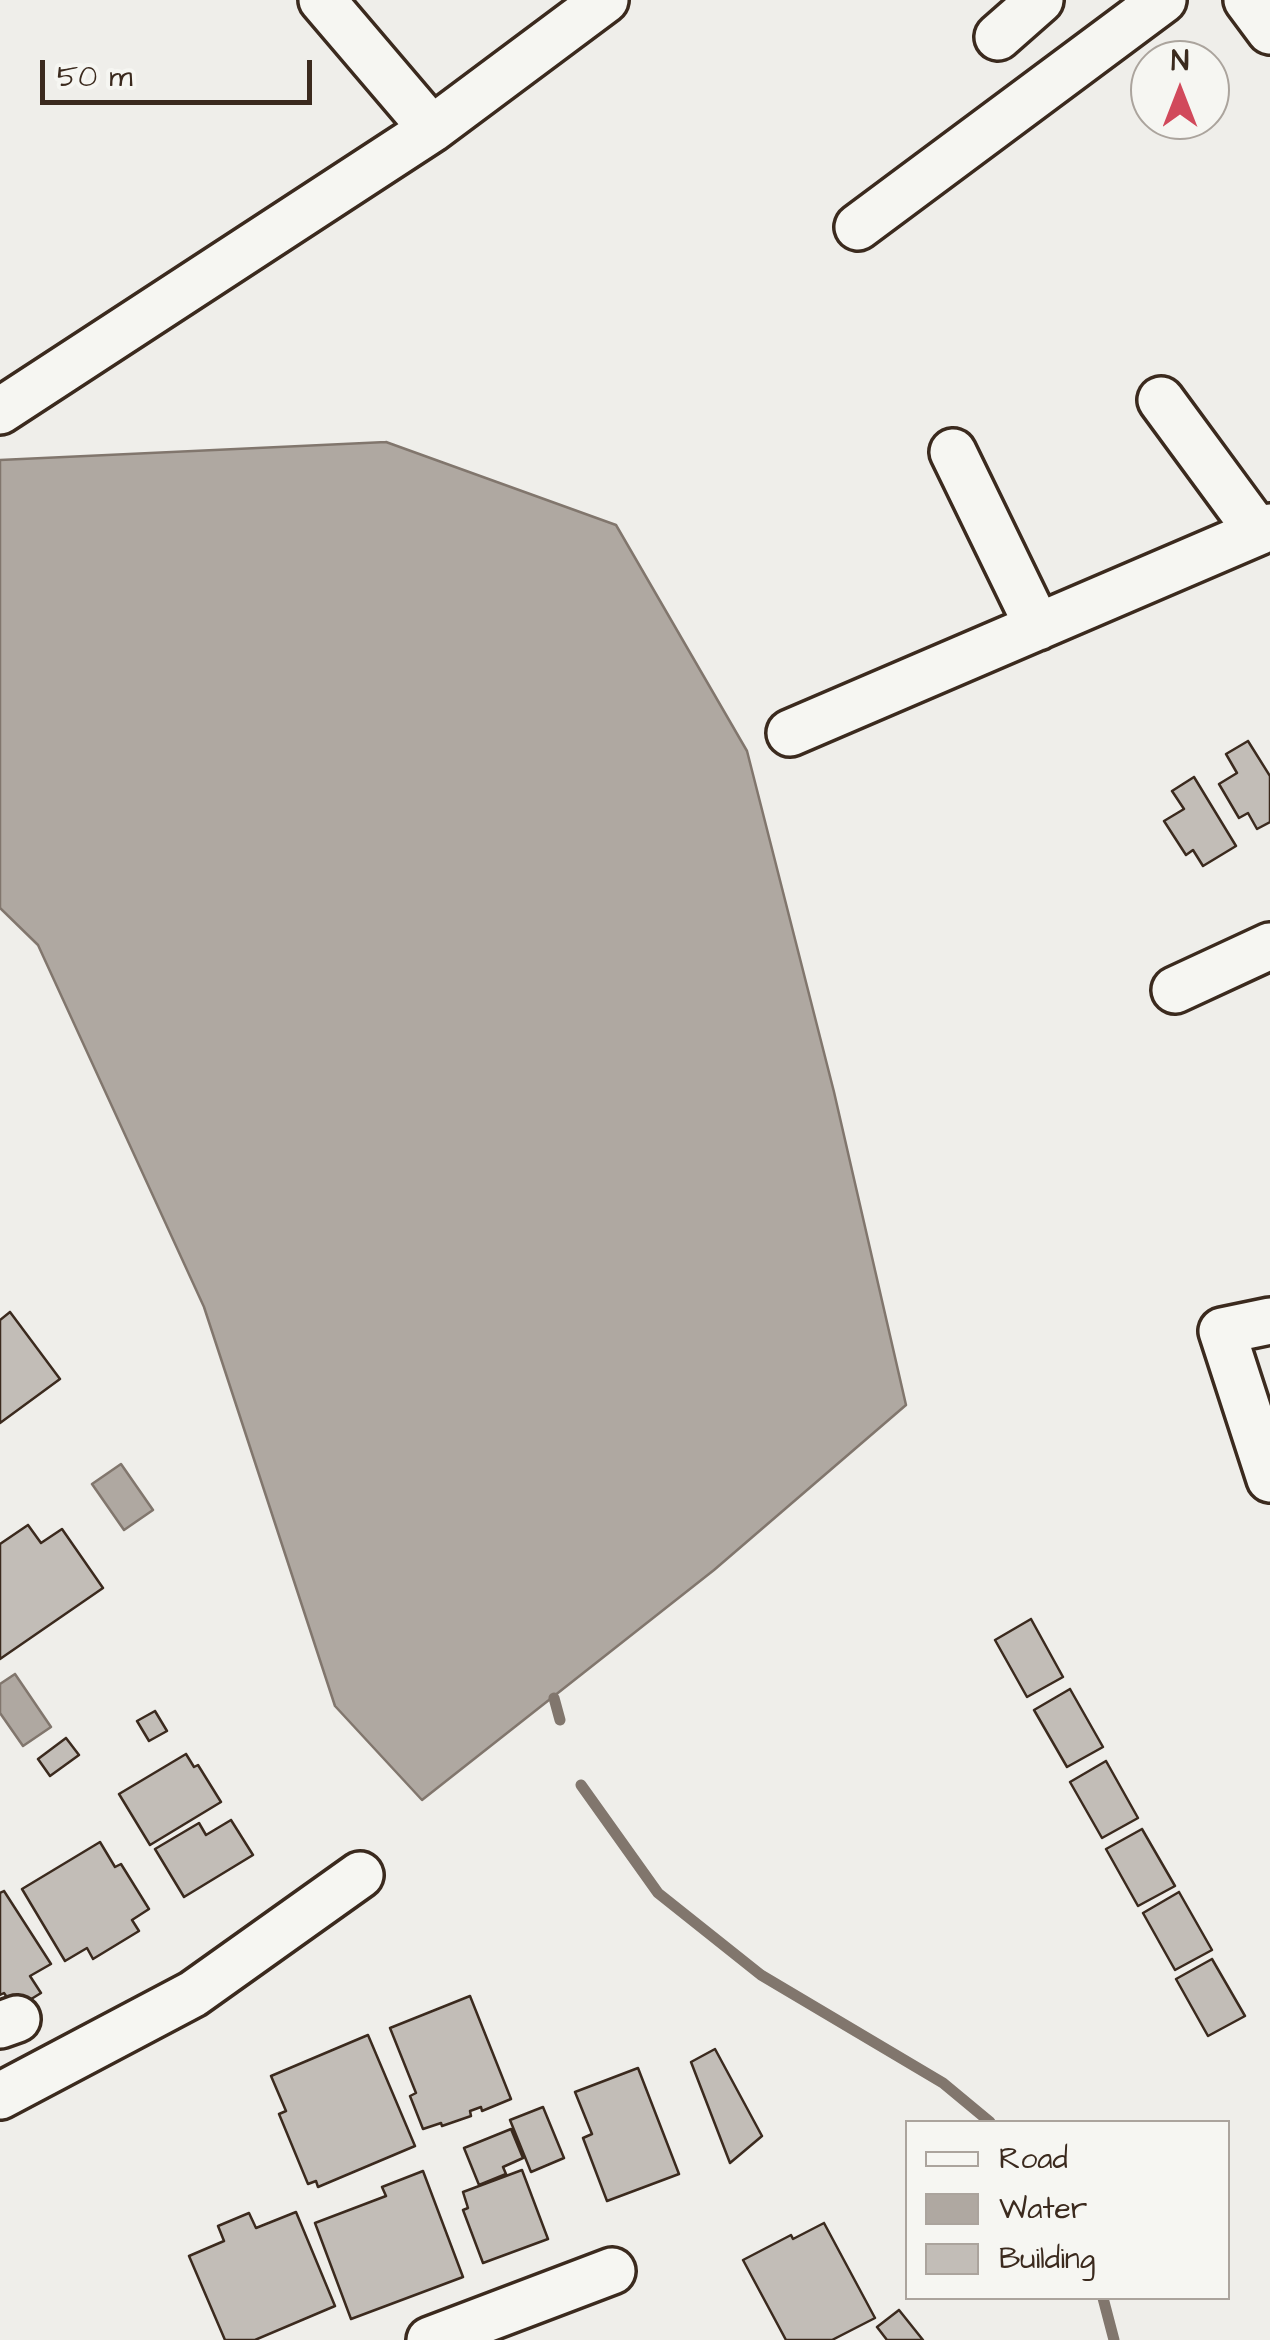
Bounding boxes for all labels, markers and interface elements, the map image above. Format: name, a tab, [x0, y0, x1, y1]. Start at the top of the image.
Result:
scale bar	[45, 40, 318, 102]
north arrow	[1130, 40, 1230, 140]
text: N	[1171, 42, 1189, 81]
text: 50 m	[57, 56, 133, 98]
legend	[905, 2120, 1230, 2300]
text: Road	[999, 2138, 1068, 2180]
text: Water	[999, 2188, 1087, 2230]
text: Building	[999, 2238, 1095, 2280]

